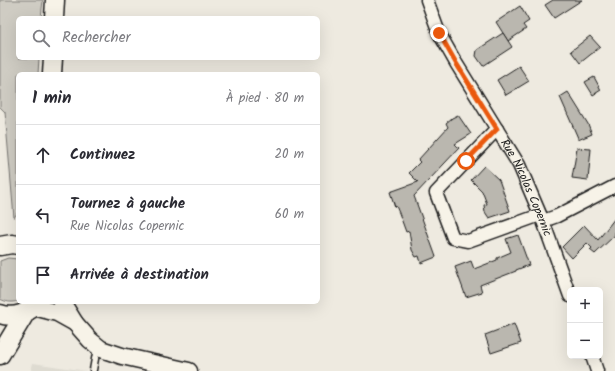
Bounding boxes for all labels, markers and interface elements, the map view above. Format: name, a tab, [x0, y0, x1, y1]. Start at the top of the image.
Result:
search box	[16, 16, 320, 60]
route end	[430, 24, 448, 42]
text: Rechercher	[62, 26, 130, 50]
icon: search	[30, 27, 52, 49]
text: 1 min	[32, 85, 71, 112]
text: À pied · 80 m	[226, 88, 304, 109]
street label: Rue Nicolas Copernic	[495, 135, 557, 239]
text: Continuez	[70, 143, 135, 167]
icon: ahead	[32, 144, 54, 166]
text: 20 m	[274, 144, 304, 165]
route start	[457, 152, 475, 170]
text: Tournez à gauche	[70, 192, 185, 216]
icon: left	[32, 204, 54, 226]
text: 60 m	[275, 204, 304, 225]
text: Rue Nicolas Copernic	[70, 216, 184, 237]
text: Arrivée à destination	[70, 263, 209, 287]
icon: arrive	[32, 264, 54, 286]
map controls	[567, 287, 603, 359]
button: +	[567, 287, 603, 323]
button: −	[567, 323, 603, 359]

